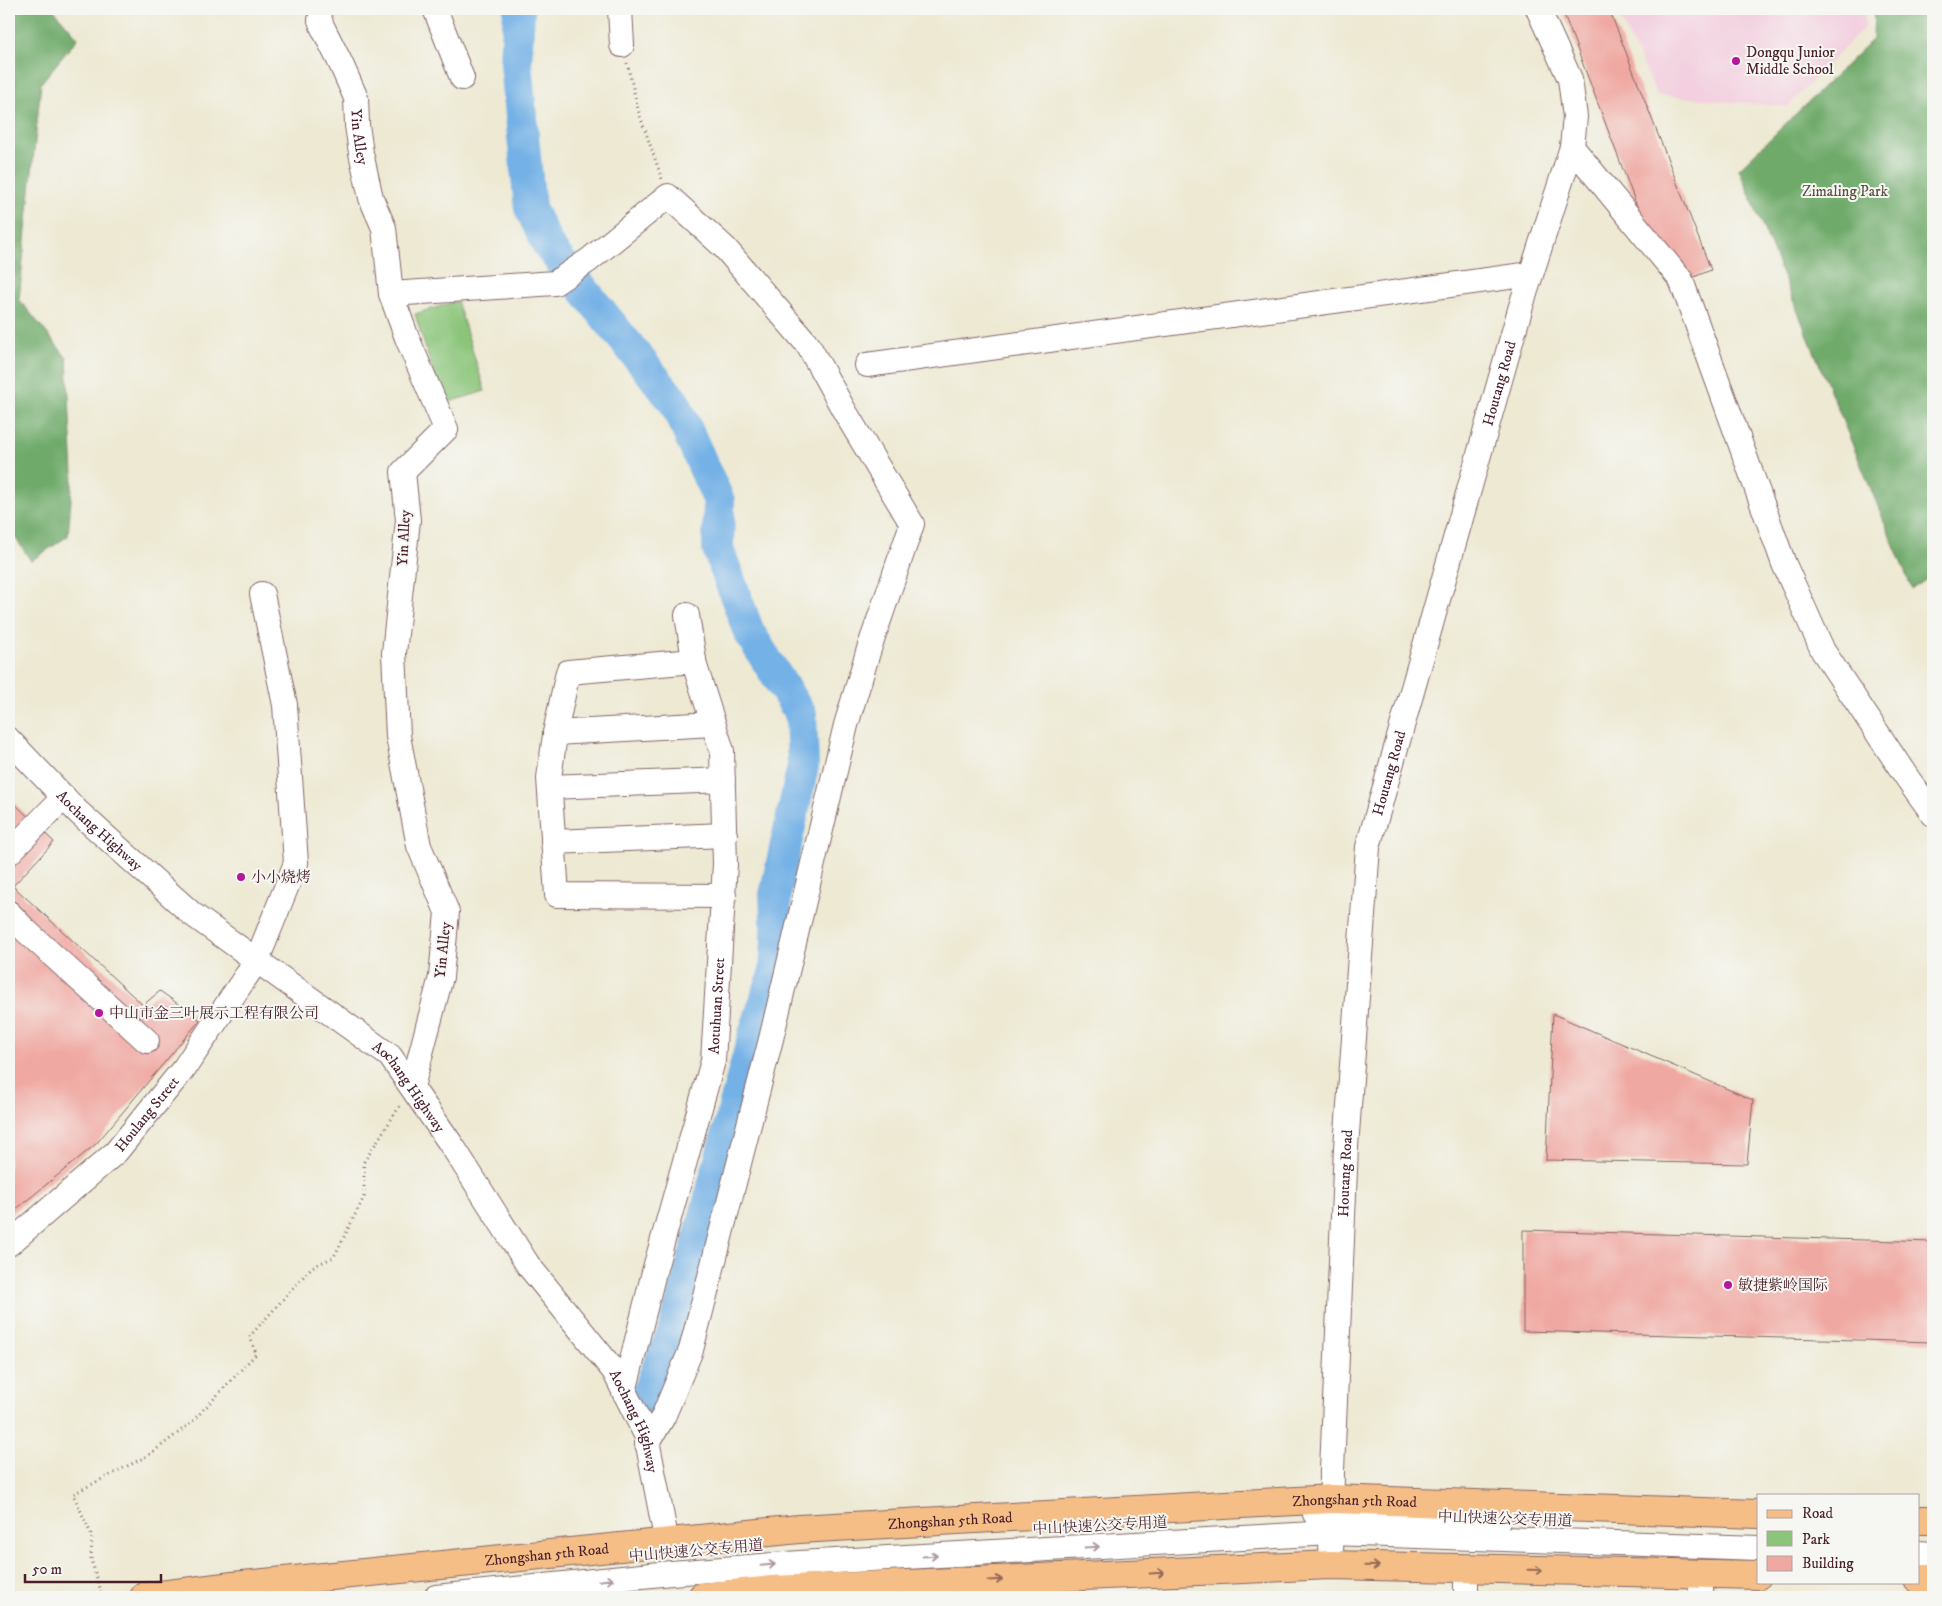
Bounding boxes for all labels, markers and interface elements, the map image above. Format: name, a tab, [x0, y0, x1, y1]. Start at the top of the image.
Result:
place label: Dongqu Junior Middle School	[1746, 43, 1835, 79]
marker: Dongqu Junior Middle School	[1730, 55, 1742, 67]
street label: Yin Alley	[347, 109, 373, 167]
park label: Zimaling Park	[1802, 182, 1889, 201]
street label: Houtang Road	[1478, 338, 1520, 428]
street label: Yin Alley	[393, 509, 415, 567]
street label: Houtang Road	[1368, 728, 1410, 818]
street label: Aochang Highway	[52, 786, 147, 875]
place label: 小小烧烤	[251, 868, 311, 887]
marker: 小小烧烤	[235, 871, 247, 883]
street label: Yin Alley	[431, 920, 455, 979]
street label: Aotuhuan Street	[704, 957, 729, 1055]
place label: 中山市金三叶展示工程有限公司	[109, 1004, 319, 1023]
marker: 中山市金三叶展示工程有限公司	[93, 1007, 105, 1019]
street label: Aochang Highway	[369, 1037, 450, 1137]
street label: Houlang Street	[111, 1072, 183, 1156]
street label: Houtang Road	[1333, 1128, 1357, 1217]
place label: 敏捷紫岭国际	[1738, 1276, 1828, 1295]
marker: 敏捷紫岭国际	[1722, 1279, 1734, 1291]
street label: Aochang Highway	[605, 1366, 663, 1475]
street label: Zhongshan 5th Road	[1292, 1489, 1418, 1512]
legend	[1757, 1494, 1920, 1584]
text: Road	[1802, 1504, 1834, 1523]
street label: Zhongshan 5th Road	[887, 1507, 1014, 1533]
street label: 中山快速公交专用道	[1437, 1507, 1573, 1531]
street label: 中山快速公交专用道	[1032, 1513, 1168, 1539]
text: Park	[1802, 1530, 1831, 1549]
street label: 中山快速公交专用道	[628, 1536, 764, 1566]
street label: Zhongshan 5th Road	[484, 1539, 610, 1570]
one-way arrow	[1084, 1542, 1100, 1551]
scale bar	[25, 1551, 161, 1583]
one-way arrow	[922, 1551, 938, 1560]
text: Building	[1802, 1554, 1854, 1573]
text: 50 m	[32, 1560, 62, 1579]
one-way arrow	[760, 1561, 776, 1570]
one-way arrow	[1364, 1562, 1380, 1571]
one-way arrow	[1526, 1565, 1542, 1575]
one-way arrow	[1149, 1568, 1165, 1578]
one-way arrow	[598, 1575, 614, 1585]
one-way arrow	[987, 1576, 1003, 1585]

